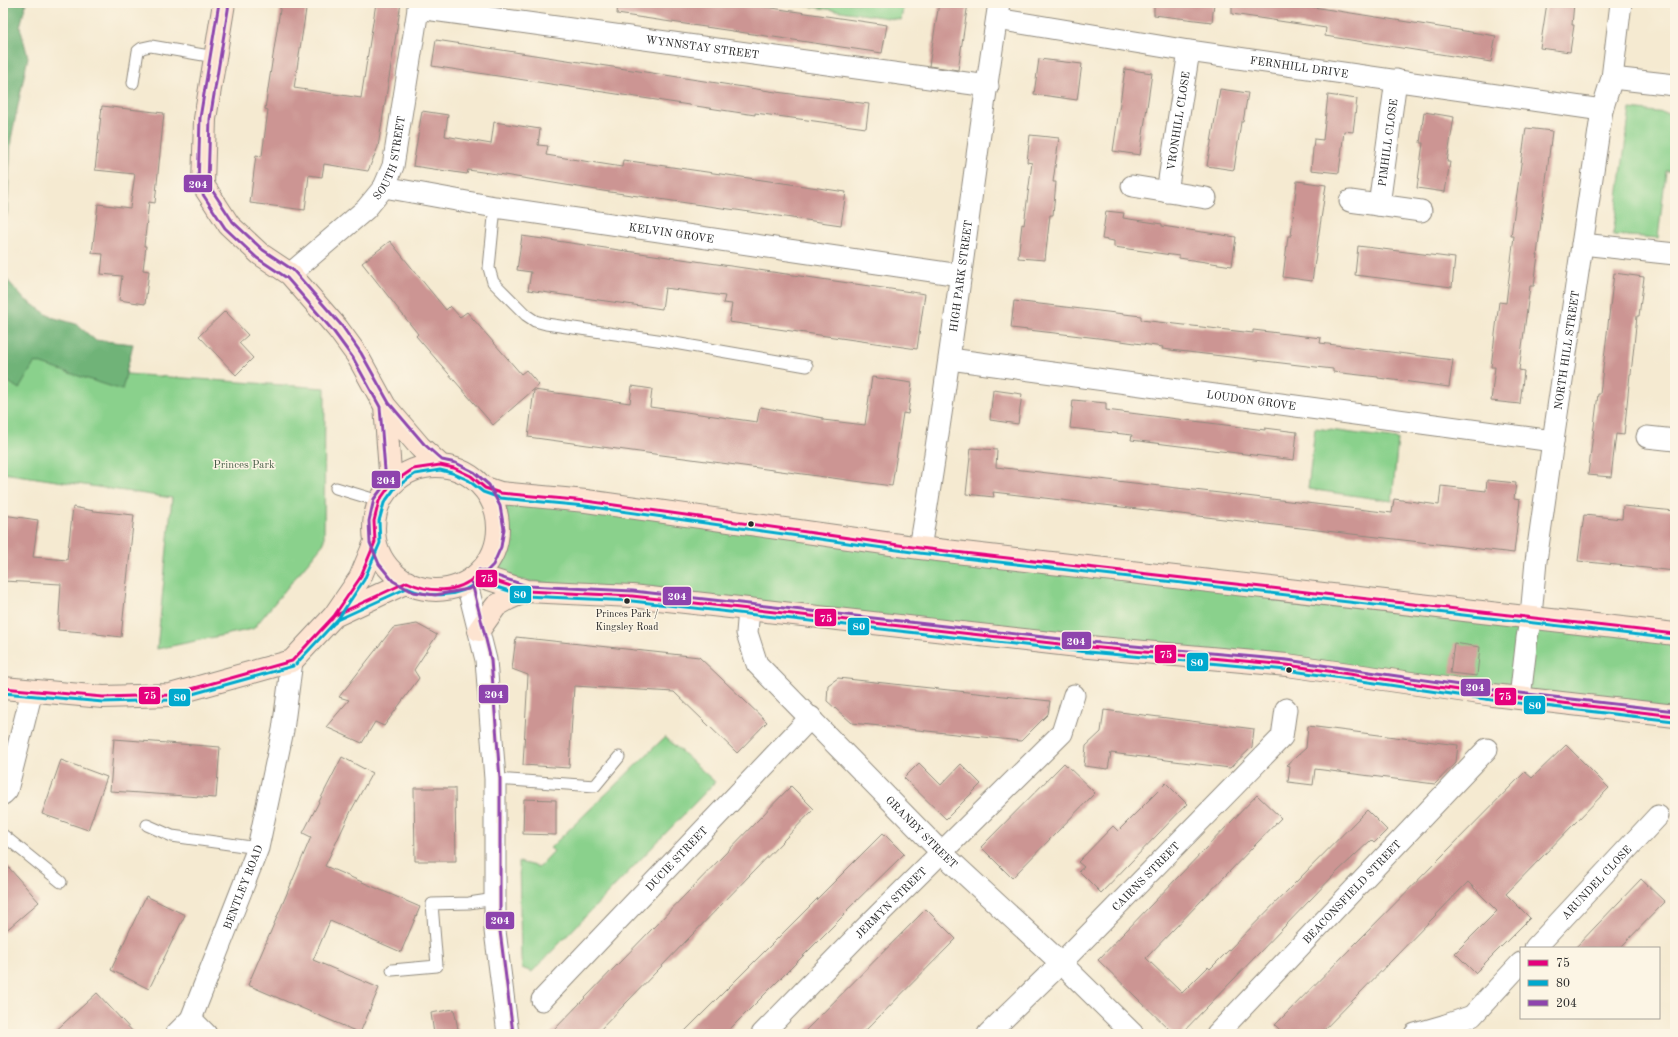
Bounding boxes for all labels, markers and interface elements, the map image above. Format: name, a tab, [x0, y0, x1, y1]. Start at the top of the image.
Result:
street label: WYNNSTAY STREET	[645, 35, 760, 62]
street label: FERNHILL DRIVE	[1249, 56, 1349, 81]
street label: VRONHILL CLOSE	[1166, 71, 1193, 171]
street label: PIMHILL CLOSE	[1378, 98, 1400, 188]
street label: SOUTH STREET	[372, 115, 408, 203]
line badge: 204	[183, 174, 213, 193]
text: 204	[188, 180, 208, 191]
street label: HIGH PARK STREET	[949, 219, 975, 333]
street label: KELVIN GROVE	[628, 223, 714, 246]
street label: NORTH HILL STREET	[1554, 290, 1582, 411]
street label: LOUDON GROVE	[1206, 390, 1296, 413]
park label: Princes Park	[213, 460, 275, 471]
line badge: 204	[371, 470, 401, 489]
text: 204	[376, 476, 396, 487]
unlabelled marker	[746, 519, 756, 529]
line badge: 75	[475, 569, 498, 588]
text: 75	[481, 574, 493, 585]
line badge: 80	[509, 585, 532, 604]
line badge: 204	[662, 586, 692, 606]
text: 80	[514, 590, 526, 601]
text: 204	[667, 592, 687, 603]
marker: Princes Park / Kingsley Road	[622, 596, 632, 606]
line badge: 75	[814, 608, 837, 627]
place label: Princes Park / Kingsley Road	[595, 609, 659, 632]
text: 75	[820, 614, 832, 625]
line badge: 80	[847, 617, 870, 636]
text: 80	[853, 622, 865, 633]
line badge: 204	[1061, 631, 1092, 650]
text: 204	[1066, 637, 1086, 648]
line badge: 75	[1154, 644, 1177, 664]
text: 75	[1160, 650, 1172, 661]
line badge: 80	[1186, 652, 1209, 672]
text: 80	[1191, 658, 1203, 669]
unlabelled marker	[1284, 665, 1294, 675]
line badge: 204	[1460, 678, 1491, 697]
text: 204	[1465, 683, 1485, 694]
line badge: 204	[478, 684, 509, 704]
line badge: 75	[138, 686, 161, 705]
line badge: 75	[1494, 687, 1517, 706]
line badge: 80	[168, 688, 191, 707]
text: 204	[484, 690, 504, 701]
text: 75	[144, 691, 156, 702]
text: 75	[1499, 692, 1511, 703]
text: 80	[174, 693, 186, 704]
line badge: 80	[1523, 695, 1546, 715]
text: 80	[1529, 701, 1541, 712]
street label: GRANBY STREET	[883, 795, 959, 871]
street label: DUCIE STREET	[644, 825, 711, 894]
street label: BEACONSFIELD STREET	[1302, 839, 1404, 946]
street label: CAIRNS STREET	[1111, 841, 1183, 914]
street label: BENTLEY ROAD	[223, 843, 266, 931]
street label: ARUNDEL CLOSE	[1561, 844, 1634, 922]
street label: JERMYN STREET	[854, 866, 930, 941]
line badge: 204	[485, 911, 515, 930]
text: 204	[490, 916, 510, 927]
legend	[1520, 947, 1660, 1019]
text: 75	[1556, 957, 1570, 970]
text: 80	[1556, 978, 1570, 990]
text: 204	[1556, 998, 1577, 1010]

